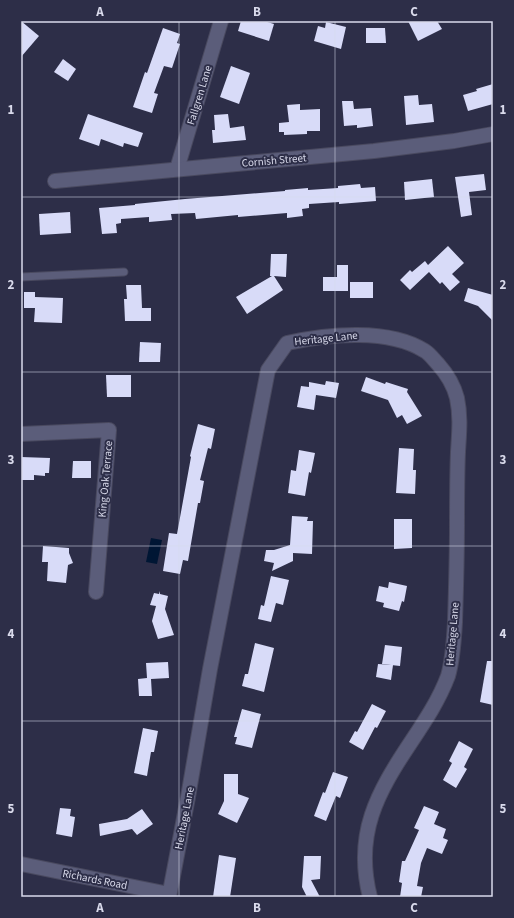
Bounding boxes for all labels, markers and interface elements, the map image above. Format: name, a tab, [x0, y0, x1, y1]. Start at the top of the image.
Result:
text: A	[95, 3, 104, 21]
text: B	[253, 3, 261, 21]
text: C	[410, 3, 418, 21]
street label: Fallgren Lane	[183, 63, 216, 127]
text: 1	[8, 101, 15, 119]
text: 1	[500, 101, 507, 119]
street label: Cornish Street	[241, 150, 307, 171]
text: 2	[8, 276, 15, 294]
text: 2	[500, 276, 507, 294]
street label: Heritage Lane	[294, 328, 359, 349]
street label: King Oak Terrace	[95, 439, 116, 518]
text: 3	[8, 451, 15, 469]
text: 3	[500, 451, 507, 469]
street label: Heritage Lane	[442, 601, 463, 666]
text: 4	[8, 625, 15, 643]
text: 4	[500, 625, 507, 643]
street label: Heritage Lane	[171, 785, 198, 851]
text: 5	[8, 800, 15, 818]
text: 5	[500, 800, 507, 818]
street label: Richards Road	[61, 866, 129, 893]
text: A	[95, 899, 104, 917]
text: B	[253, 899, 261, 917]
text: C	[410, 899, 418, 917]

